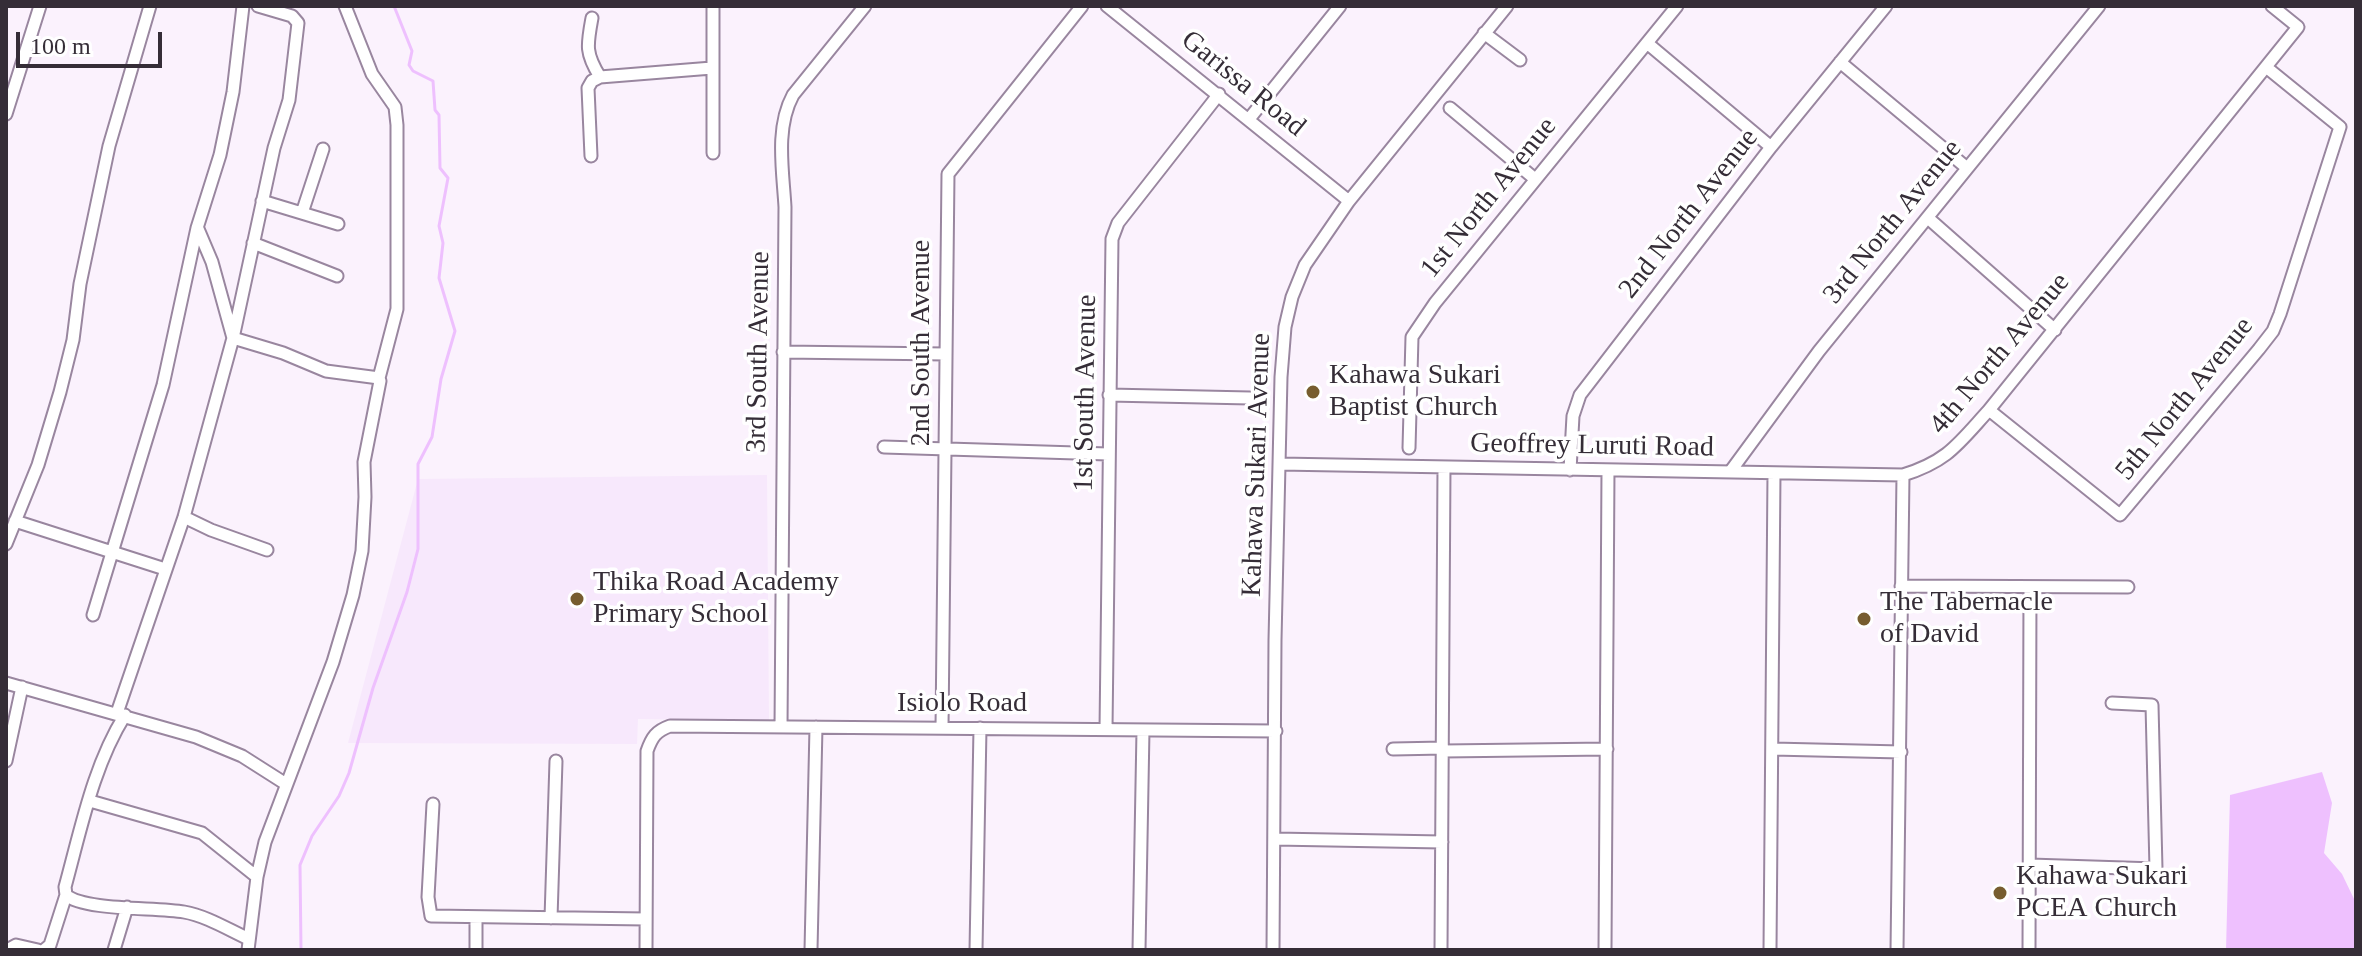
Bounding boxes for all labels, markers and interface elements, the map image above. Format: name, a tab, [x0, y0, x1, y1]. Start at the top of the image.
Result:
scale bar	[20, 16, 166, 66]
street label: Garissa Road	[1174, 24, 1312, 144]
text: 100 m	[30, 33, 91, 59]
street label: 1st North Avenue	[1414, 111, 1564, 285]
street label: 2nd North Avenue	[1612, 122, 1766, 306]
street label: 3rd North Avenue	[1816, 133, 1970, 311]
street label: 2nd South Avenue	[905, 240, 939, 446]
street label: 3rd South Avenue	[740, 251, 778, 453]
street label: 4th North Avenue	[1923, 267, 2077, 441]
street label: 1st South Avenue	[1067, 294, 1105, 492]
street label: 5th North Avenue	[2109, 311, 2261, 487]
street label: Kahawa Sukari Avenue	[1236, 333, 1278, 597]
place label: Kahawa Sukari Baptist Church	[1329, 359, 1501, 425]
marker: Kahawa Sukari Baptist Church	[1304, 383, 1322, 401]
street label: Geoffrey Luruti Road	[1470, 427, 1714, 465]
place label: Thika Road Academy Primary School	[593, 566, 839, 632]
place label: The Tabernacle of David	[1880, 586, 2053, 652]
marker: Thika Road Academy Primary School	[568, 590, 586, 608]
marker: The Tabernacle of David	[1855, 610, 1873, 628]
street label: Isiolo Road	[897, 687, 1027, 721]
place label: Kahawa Sukari PCEA Church	[2016, 860, 2188, 926]
marker: Kahawa Sukari PCEA Church	[1991, 884, 2009, 902]

